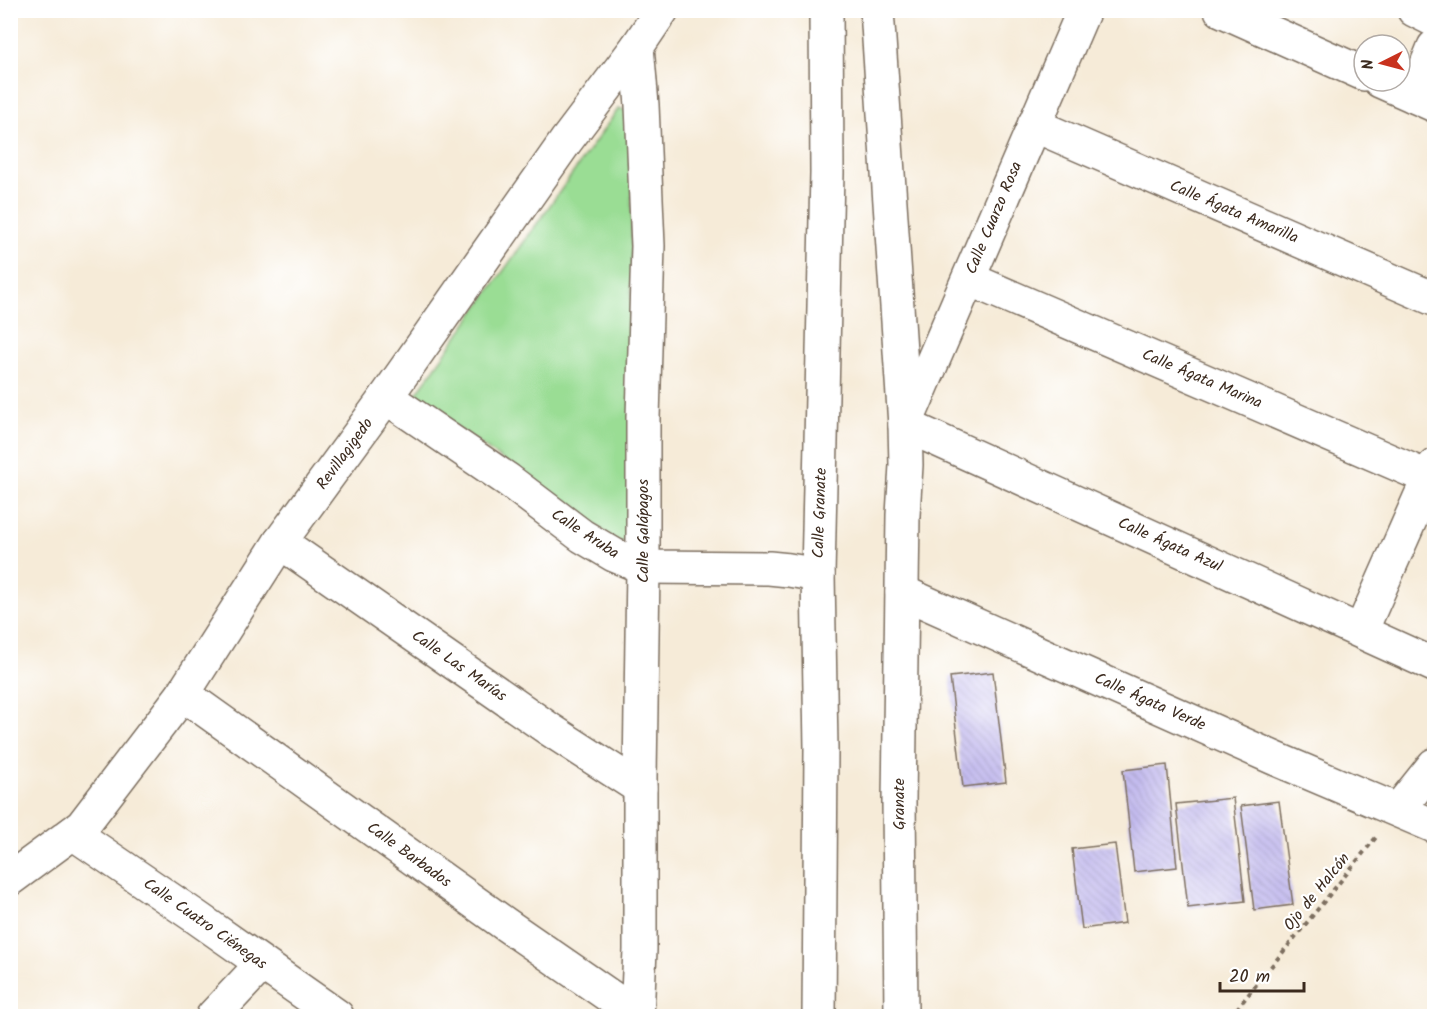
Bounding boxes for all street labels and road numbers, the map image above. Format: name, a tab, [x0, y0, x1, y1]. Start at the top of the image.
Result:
street label: Calle Cuarzo Rosa	[959, 158, 1029, 278]
street label: Calle Ágata Amarilla	[1166, 174, 1302, 250]
street label: Calle Ágata Marina	[1138, 342, 1266, 416]
street label: Revillagigedo	[310, 413, 380, 495]
street label: Calle Granate	[806, 467, 834, 559]
street label: Calle Galápagos	[631, 479, 656, 583]
street label: Calle Aruba	[546, 503, 624, 565]
street label: Calle Ágata Azul	[1114, 511, 1226, 579]
street label: Calle Las Marías	[406, 624, 512, 708]
street label: Calle Ágata Verde	[1090, 666, 1210, 738]
street label: Granate	[887, 778, 912, 830]
street label: Calle Barbados	[361, 816, 457, 894]
street label: Ojo de Halcón	[1278, 848, 1356, 936]
street label: Calle Cuatro Ciénegas	[138, 872, 272, 976]

